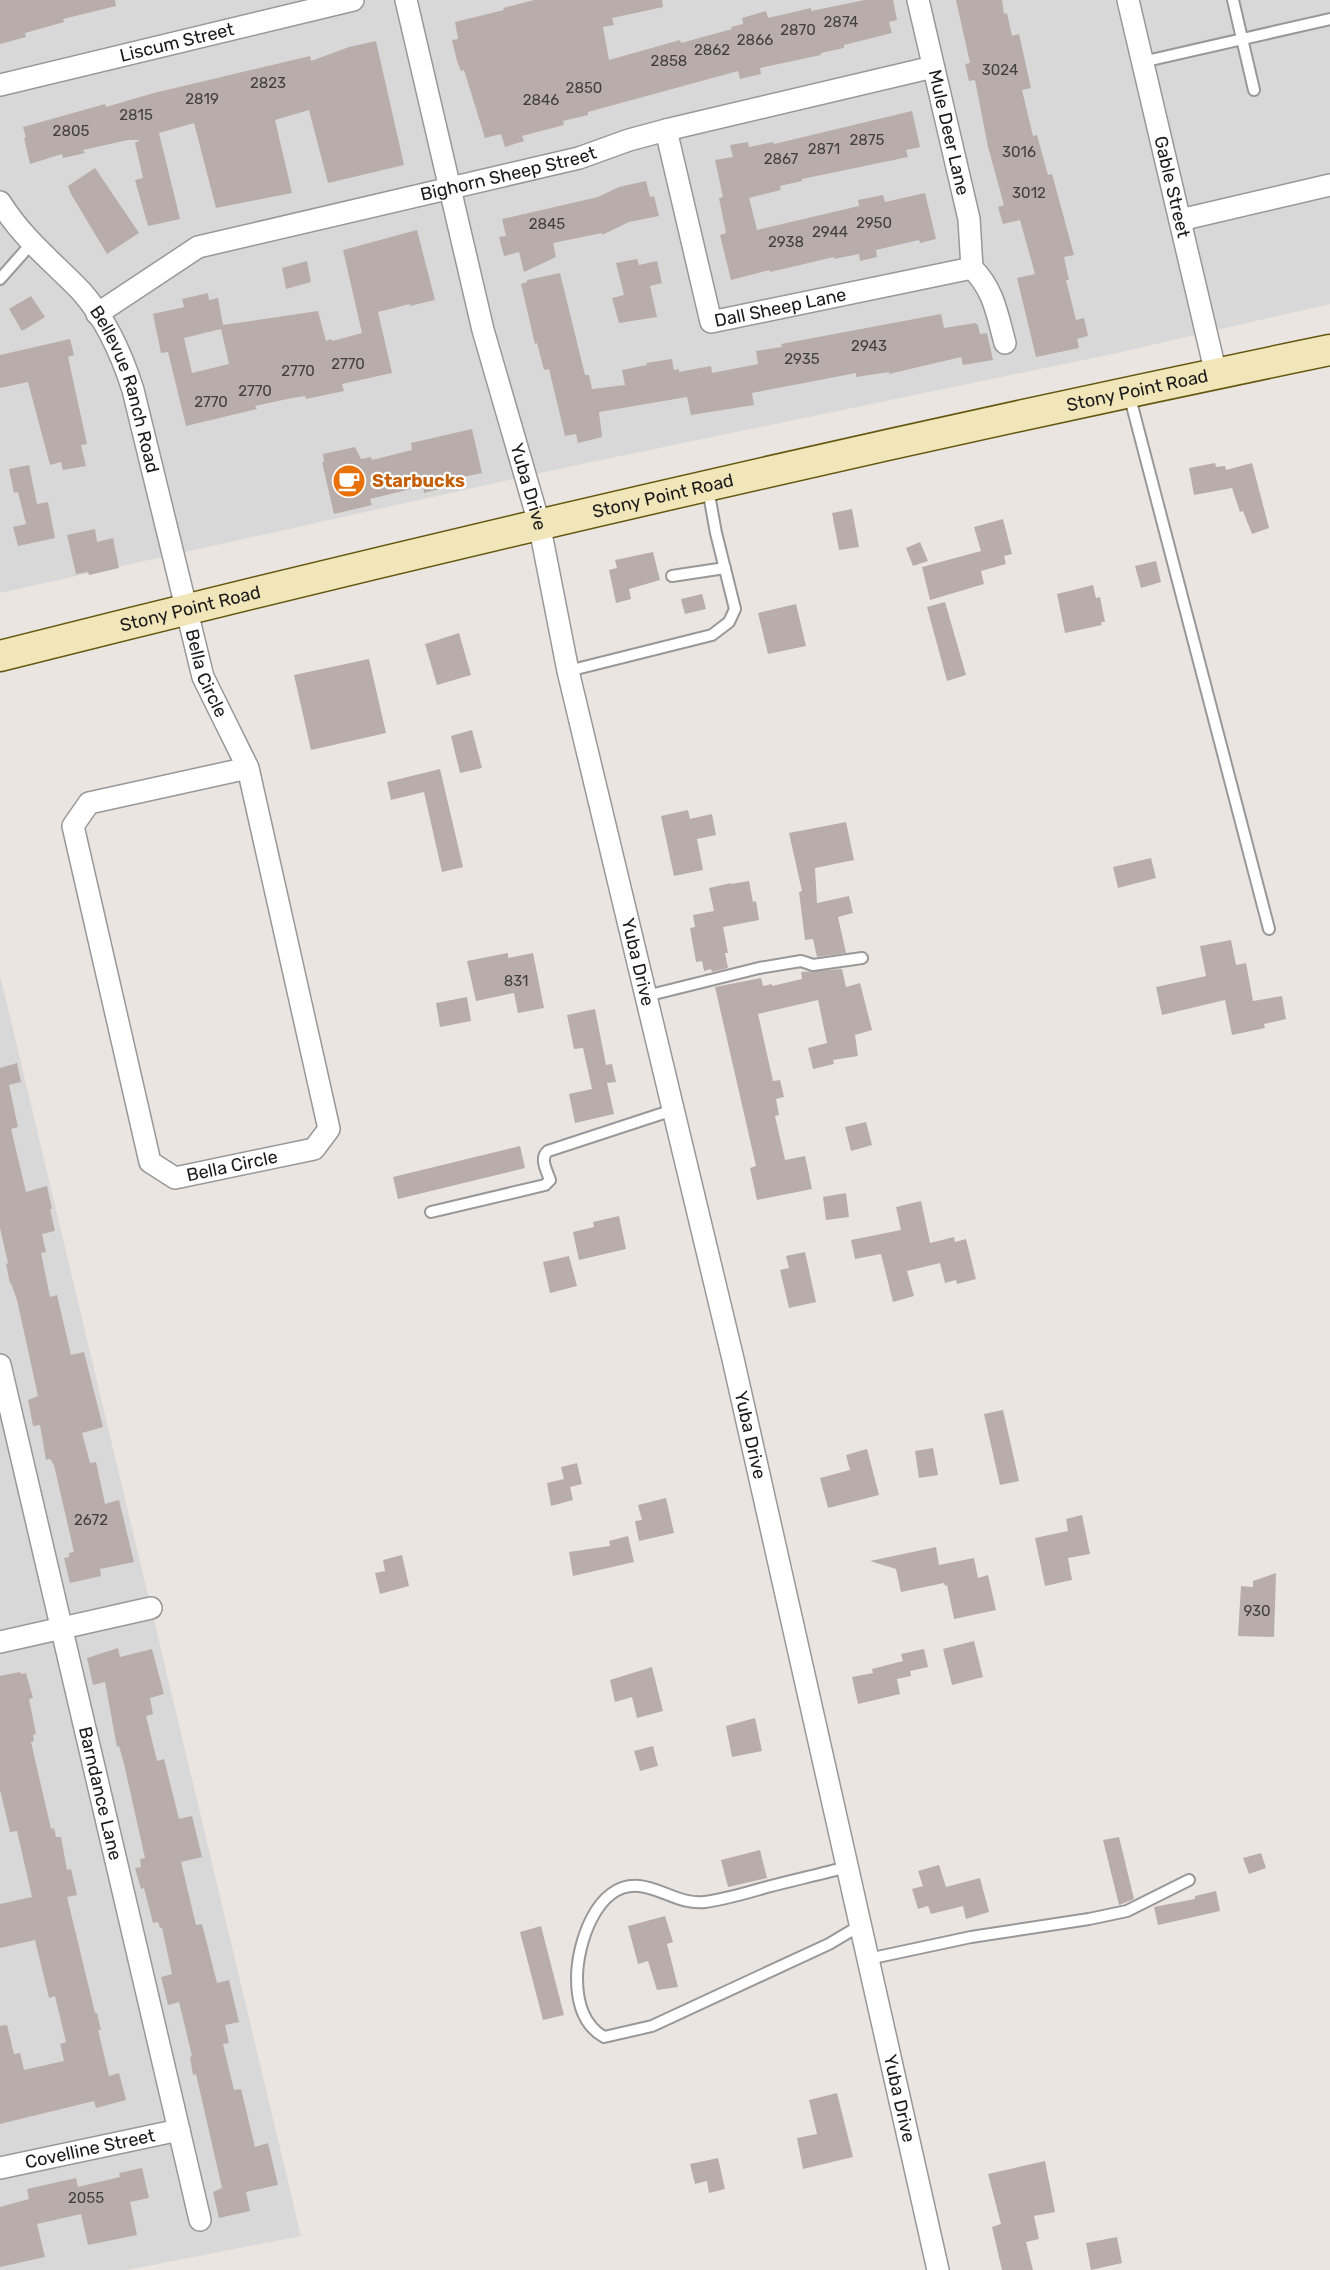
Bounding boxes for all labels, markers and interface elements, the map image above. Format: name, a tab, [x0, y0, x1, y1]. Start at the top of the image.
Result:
house number: 2874	[824, 13, 858, 31]
street label: Liscum Street	[117, 18, 236, 67]
house number: 2870	[780, 21, 816, 39]
house number: 2866	[737, 31, 773, 49]
house number: 2862	[694, 41, 730, 59]
house number: 2858	[651, 52, 687, 70]
house number: 3024	[982, 61, 1018, 79]
street label: Mule Deer Lane	[924, 67, 974, 198]
house number: 2823	[250, 74, 286, 92]
house number: 2850	[566, 79, 602, 97]
house number: 2819	[185, 90, 219, 108]
house number: 2846	[523, 91, 559, 109]
house number: 2815	[119, 106, 153, 124]
house number: 2805	[53, 122, 89, 140]
house number: 2875	[850, 131, 885, 149]
street label: Gable Street	[1149, 134, 1195, 240]
house number: 2871	[808, 140, 840, 158]
street label: Bighorn Sheep Street	[418, 142, 599, 206]
house number: 3016	[1002, 143, 1036, 161]
house number: 2867	[764, 150, 799, 168]
house number: 3012	[1012, 184, 1046, 202]
house number: 2950	[856, 214, 892, 232]
house number: 2845	[529, 215, 565, 233]
house number: 2944	[812, 223, 848, 241]
house number: 2938	[768, 233, 804, 251]
street label: Dall Sheep Lane	[712, 283, 848, 332]
street label: Bellevue Ranch Road	[85, 301, 164, 475]
house number: 2943	[851, 337, 887, 355]
house number: 2935	[784, 350, 820, 368]
house number: 2770	[331, 355, 365, 373]
house number: 2770	[281, 362, 315, 380]
street label: Stony Point Road	[1065, 365, 1210, 416]
house number: 2770	[238, 382, 272, 400]
house number: 2770	[194, 393, 228, 411]
street label: Yuba Drive	[505, 441, 551, 532]
cafe icon: Starbucks	[331, 463, 367, 499]
street label: Stony Point Road	[590, 469, 736, 523]
place label: Starbucks	[372, 470, 465, 492]
street label: Stony Point Road	[118, 581, 263, 637]
street label: Bella Circle	[181, 627, 232, 721]
street label: Yuba Drive	[617, 916, 659, 1008]
house number: 831	[504, 972, 528, 990]
street label: Bella Circle	[184, 1146, 280, 1186]
street label: Yuba Drive	[730, 1389, 771, 1481]
house number: 2672	[74, 1511, 108, 1529]
house number: 930	[1243, 1602, 1271, 1620]
street label: Barndance Lane	[74, 1724, 127, 1863]
street label: Yuba Drive	[879, 2052, 920, 2145]
street label: Covelline Street	[23, 2124, 157, 2173]
house number: 2055	[68, 2189, 104, 2207]

